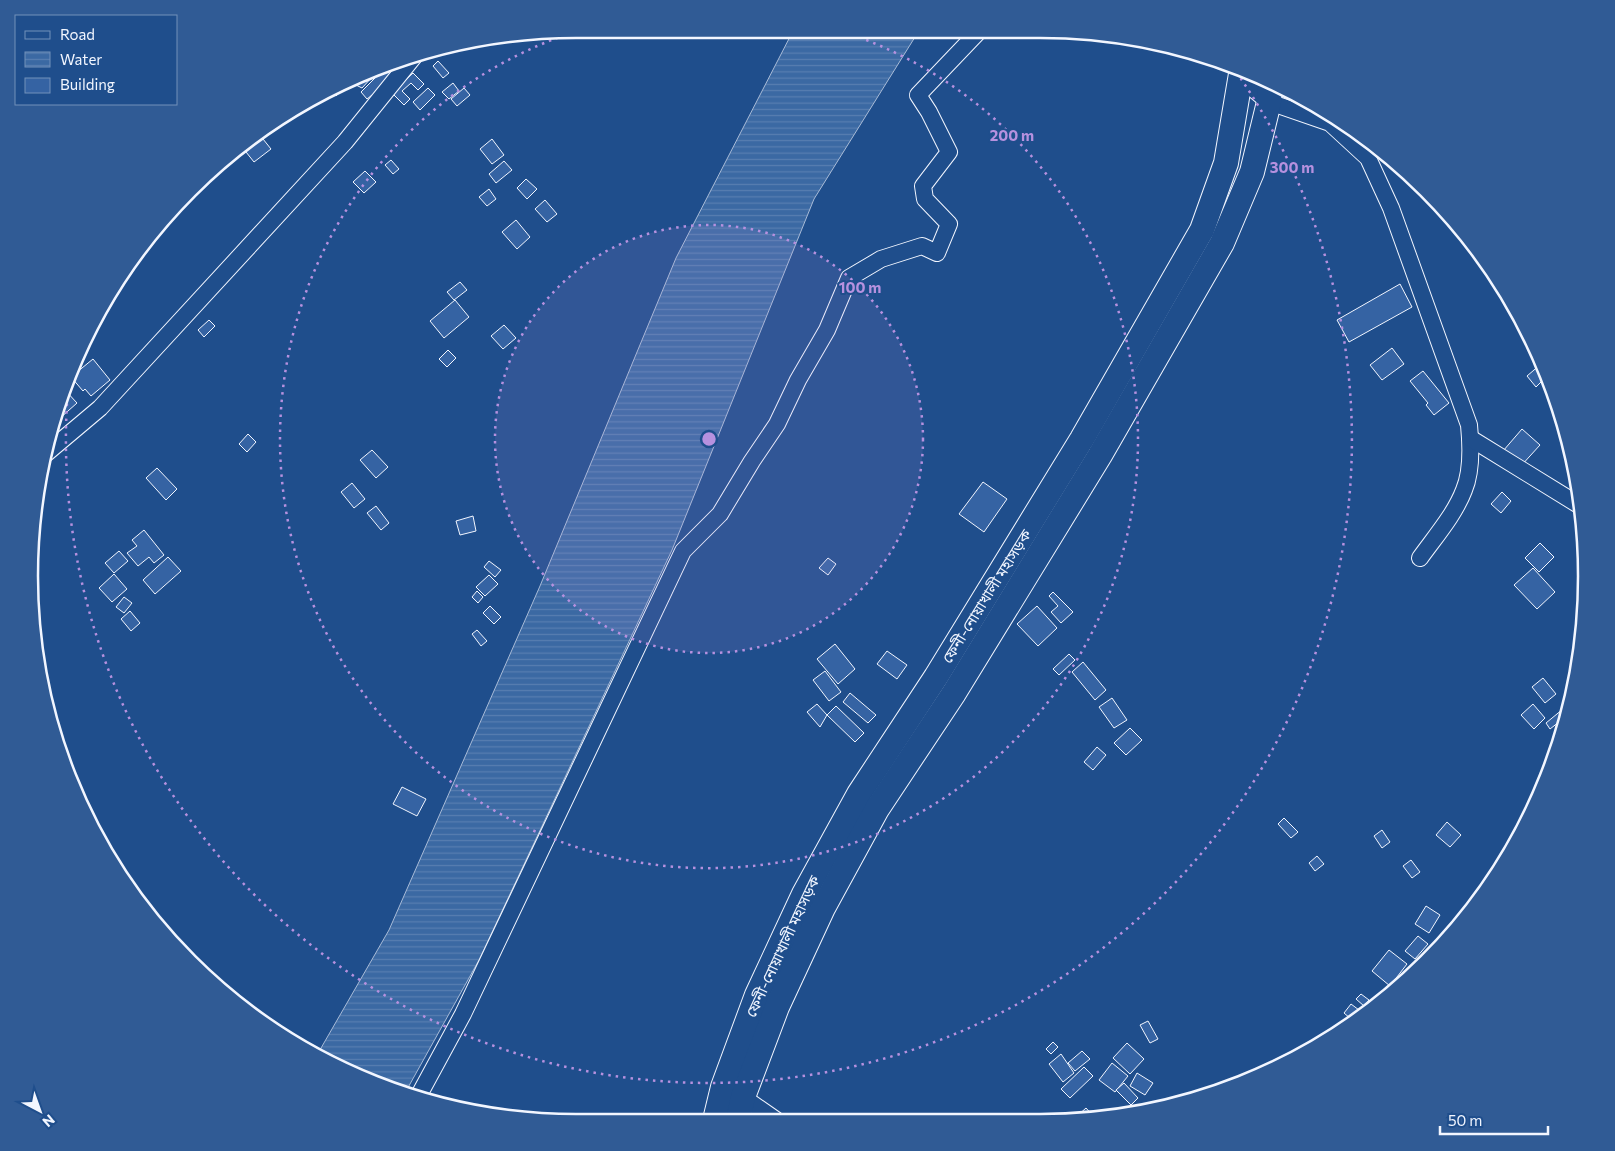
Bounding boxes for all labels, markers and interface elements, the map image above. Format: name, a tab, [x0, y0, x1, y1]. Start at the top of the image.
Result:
legend	[15, 15, 178, 105]
text: Road	[60, 25, 95, 43]
text: Water	[60, 50, 102, 68]
text: Building	[60, 75, 115, 93]
text: 200 m	[990, 126, 1034, 144]
text: 300 m	[1270, 158, 1314, 176]
text: 100 m	[839, 278, 881, 296]
centre of rings	[700, 430, 718, 448]
street label: ফেনী-নোয়াখালী মহাসড়ক	[938, 525, 1035, 666]
street label: ফেনী-নোয়াখালী মহাসড়ক	[741, 872, 823, 1020]
north arrow	[15, 1086, 65, 1136]
scale bar	[1440, 1104, 1548, 1136]
text: N	[39, 1111, 58, 1131]
text: 50 m	[1448, 1111, 1482, 1129]

